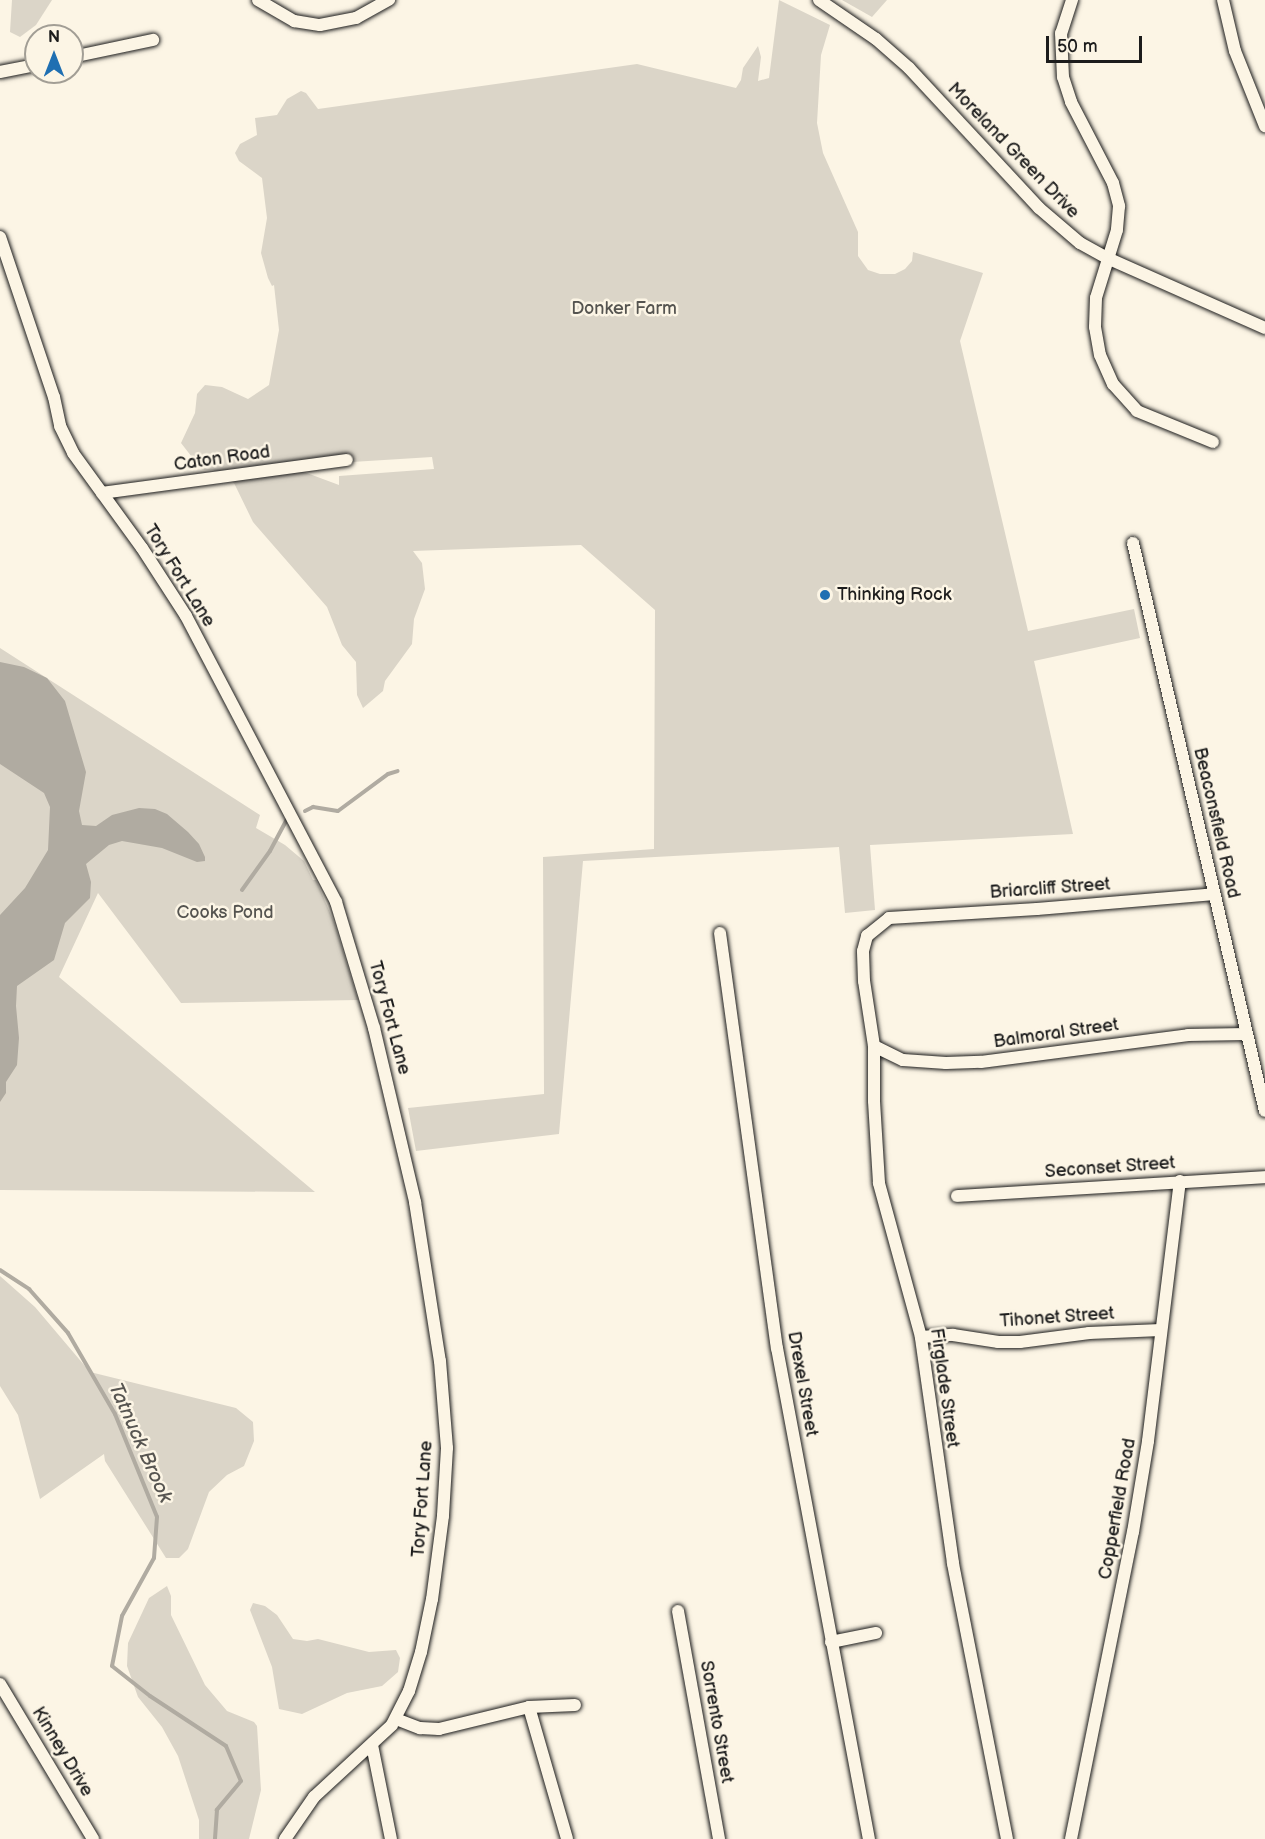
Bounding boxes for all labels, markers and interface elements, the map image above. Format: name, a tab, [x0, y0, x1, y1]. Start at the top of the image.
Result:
north arrow	[24, 24, 84, 84]
scale bar	[1049, 24, 1145, 62]
text: N	[48, 28, 60, 47]
text: 50 m	[1057, 36, 1098, 57]
street label: Moreland Green Drive	[943, 79, 1083, 223]
park label: Donker Farm	[571, 298, 677, 320]
street label: Caton Road	[173, 442, 271, 476]
street label: Tory Fort Lane	[139, 520, 219, 632]
place label: Thinking Rock	[837, 584, 951, 606]
marker: Thinking Rock	[818, 588, 832, 602]
street label: Beaconsfield Road	[1188, 746, 1244, 900]
street label: Briarcliff Street	[989, 874, 1111, 904]
park label: Cooks Pond	[176, 902, 274, 924]
street label: Tory Fort Lane	[363, 958, 415, 1078]
street label: Balmoral Street	[992, 1015, 1120, 1053]
street label: Seconset Street	[1044, 1153, 1176, 1183]
street label: Tihonet Street	[999, 1303, 1115, 1333]
street label: Firglade Street	[925, 1327, 963, 1449]
street label: Drexel Street	[782, 1330, 822, 1438]
water label: Tatnuck Brook	[103, 1379, 177, 1507]
street label: Copperfield Road	[1095, 1437, 1141, 1581]
street label: Tory Fort Lane	[408, 1439, 438, 1559]
street label: Sorrento Street	[695, 1659, 737, 1785]
street label: Kinney Drive	[26, 1703, 98, 1801]

